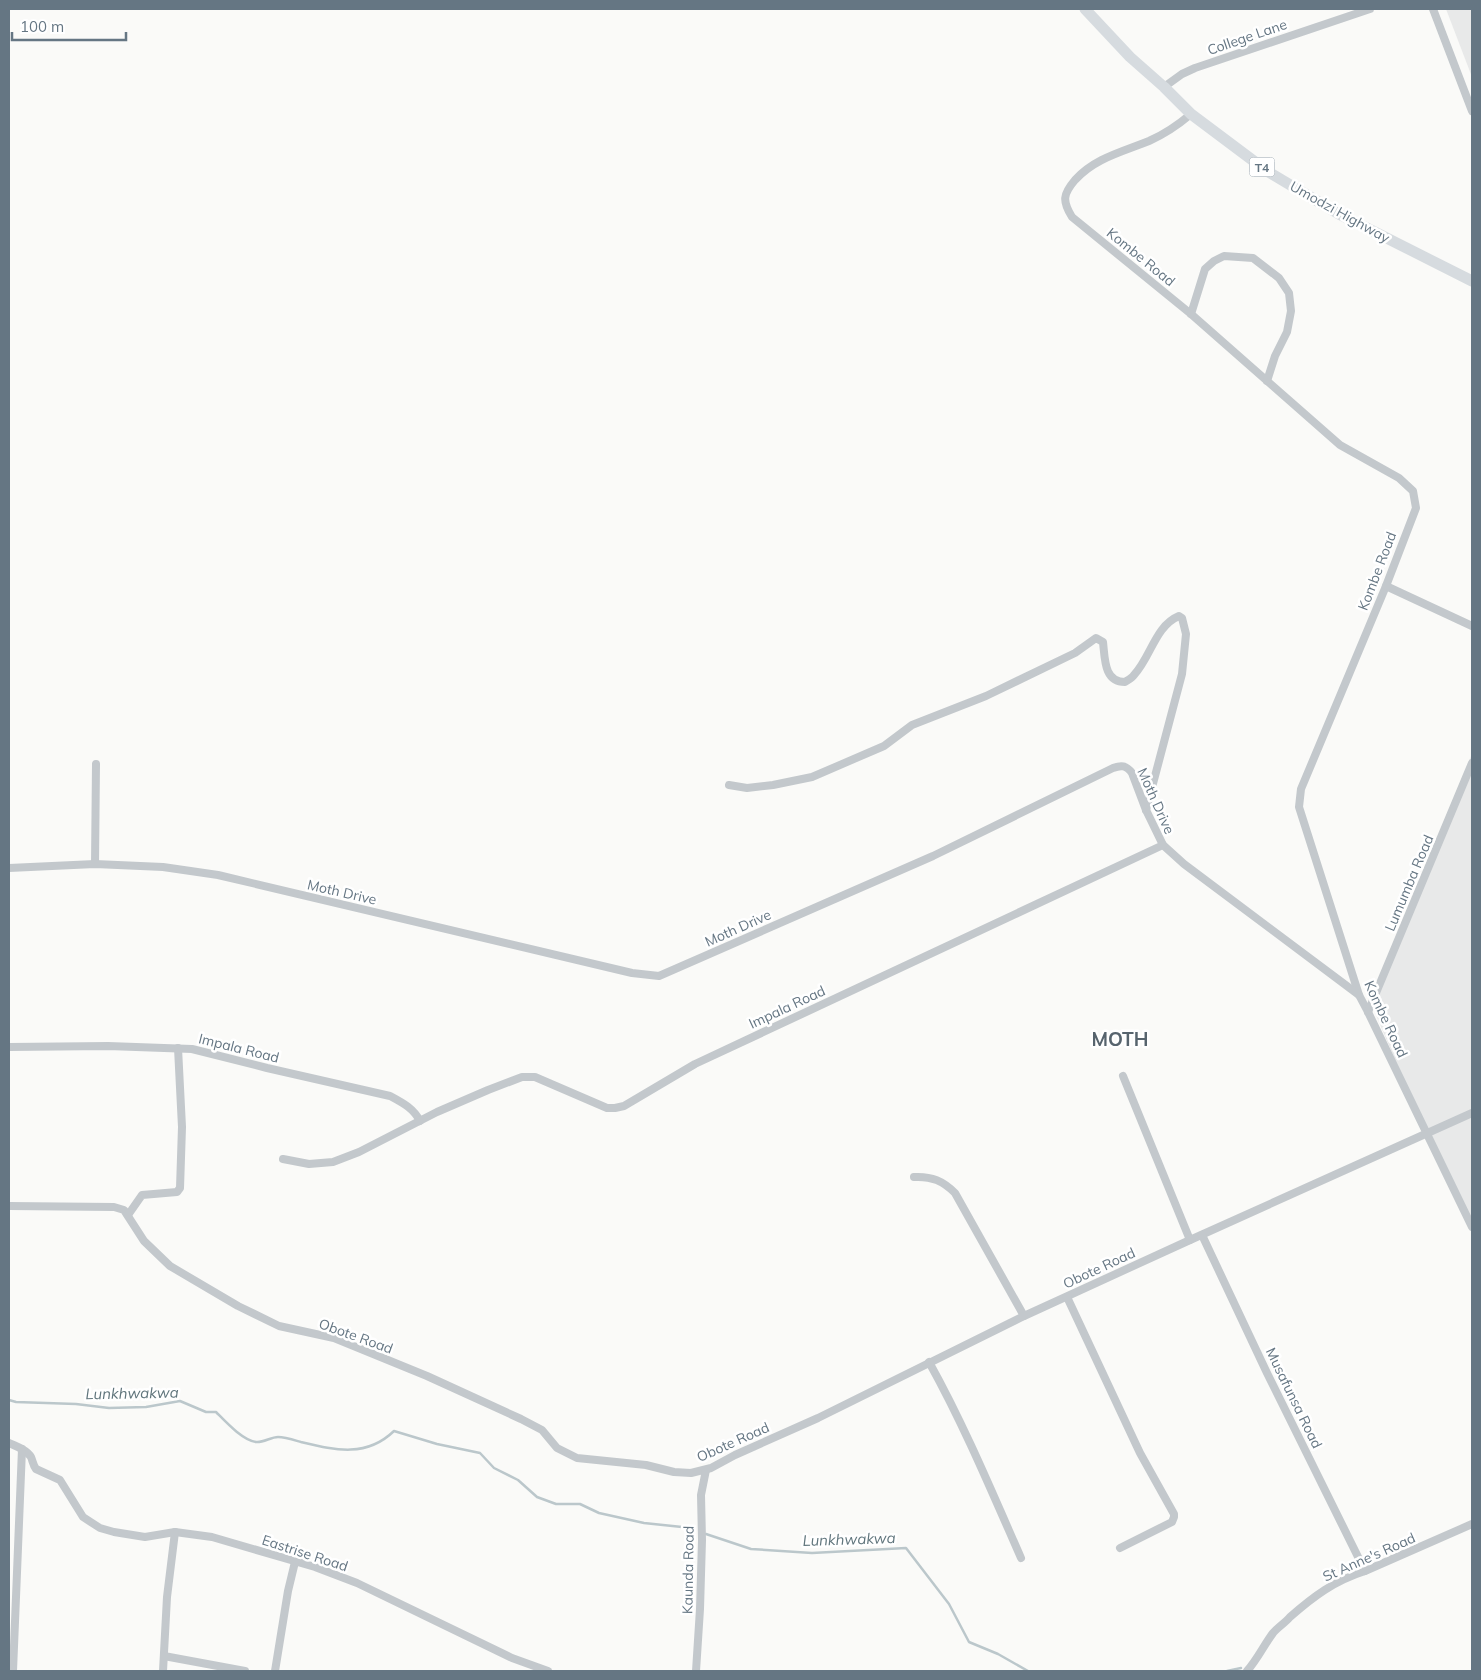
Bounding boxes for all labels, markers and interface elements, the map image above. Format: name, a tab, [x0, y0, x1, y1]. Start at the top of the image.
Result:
scale bar	[12, 10, 126, 42]
street label: College Lane	[1205, 15, 1289, 59]
text: 100 m	[20, 17, 64, 36]
road number: T4	[1250, 158, 1274, 176]
street label: Umodzi Highway	[1287, 177, 1394, 247]
street label: Kombe Road	[1103, 224, 1179, 290]
street label: Kombe Road	[1354, 529, 1400, 613]
street label: Moth Drive	[1133, 765, 1179, 837]
street label: Lumumba Road	[1381, 832, 1437, 934]
street label: Moth Drive	[306, 875, 378, 909]
street label: Moth Drive	[702, 905, 774, 951]
street label: Kombe Road	[1360, 978, 1412, 1060]
street label: Impala Road	[746, 981, 828, 1033]
district label: MOTH	[1091, 1027, 1149, 1051]
street label: Impala Road	[197, 1029, 281, 1067]
street label: Obote Road	[1060, 1243, 1138, 1293]
street label: Obote Road	[316, 1314, 396, 1358]
street label: Musafunsa Road	[1262, 1345, 1326, 1451]
water label: Lunkhwakwa	[85, 1383, 179, 1403]
street label: Obote Road	[694, 1418, 772, 1466]
street label: Kaunda Road	[678, 1526, 698, 1614]
water label: Lunkhwakwa	[802, 1528, 896, 1550]
street label: St Anne's Road	[1320, 1529, 1418, 1585]
street label: Eastrise Road	[260, 1531, 350, 1575]

